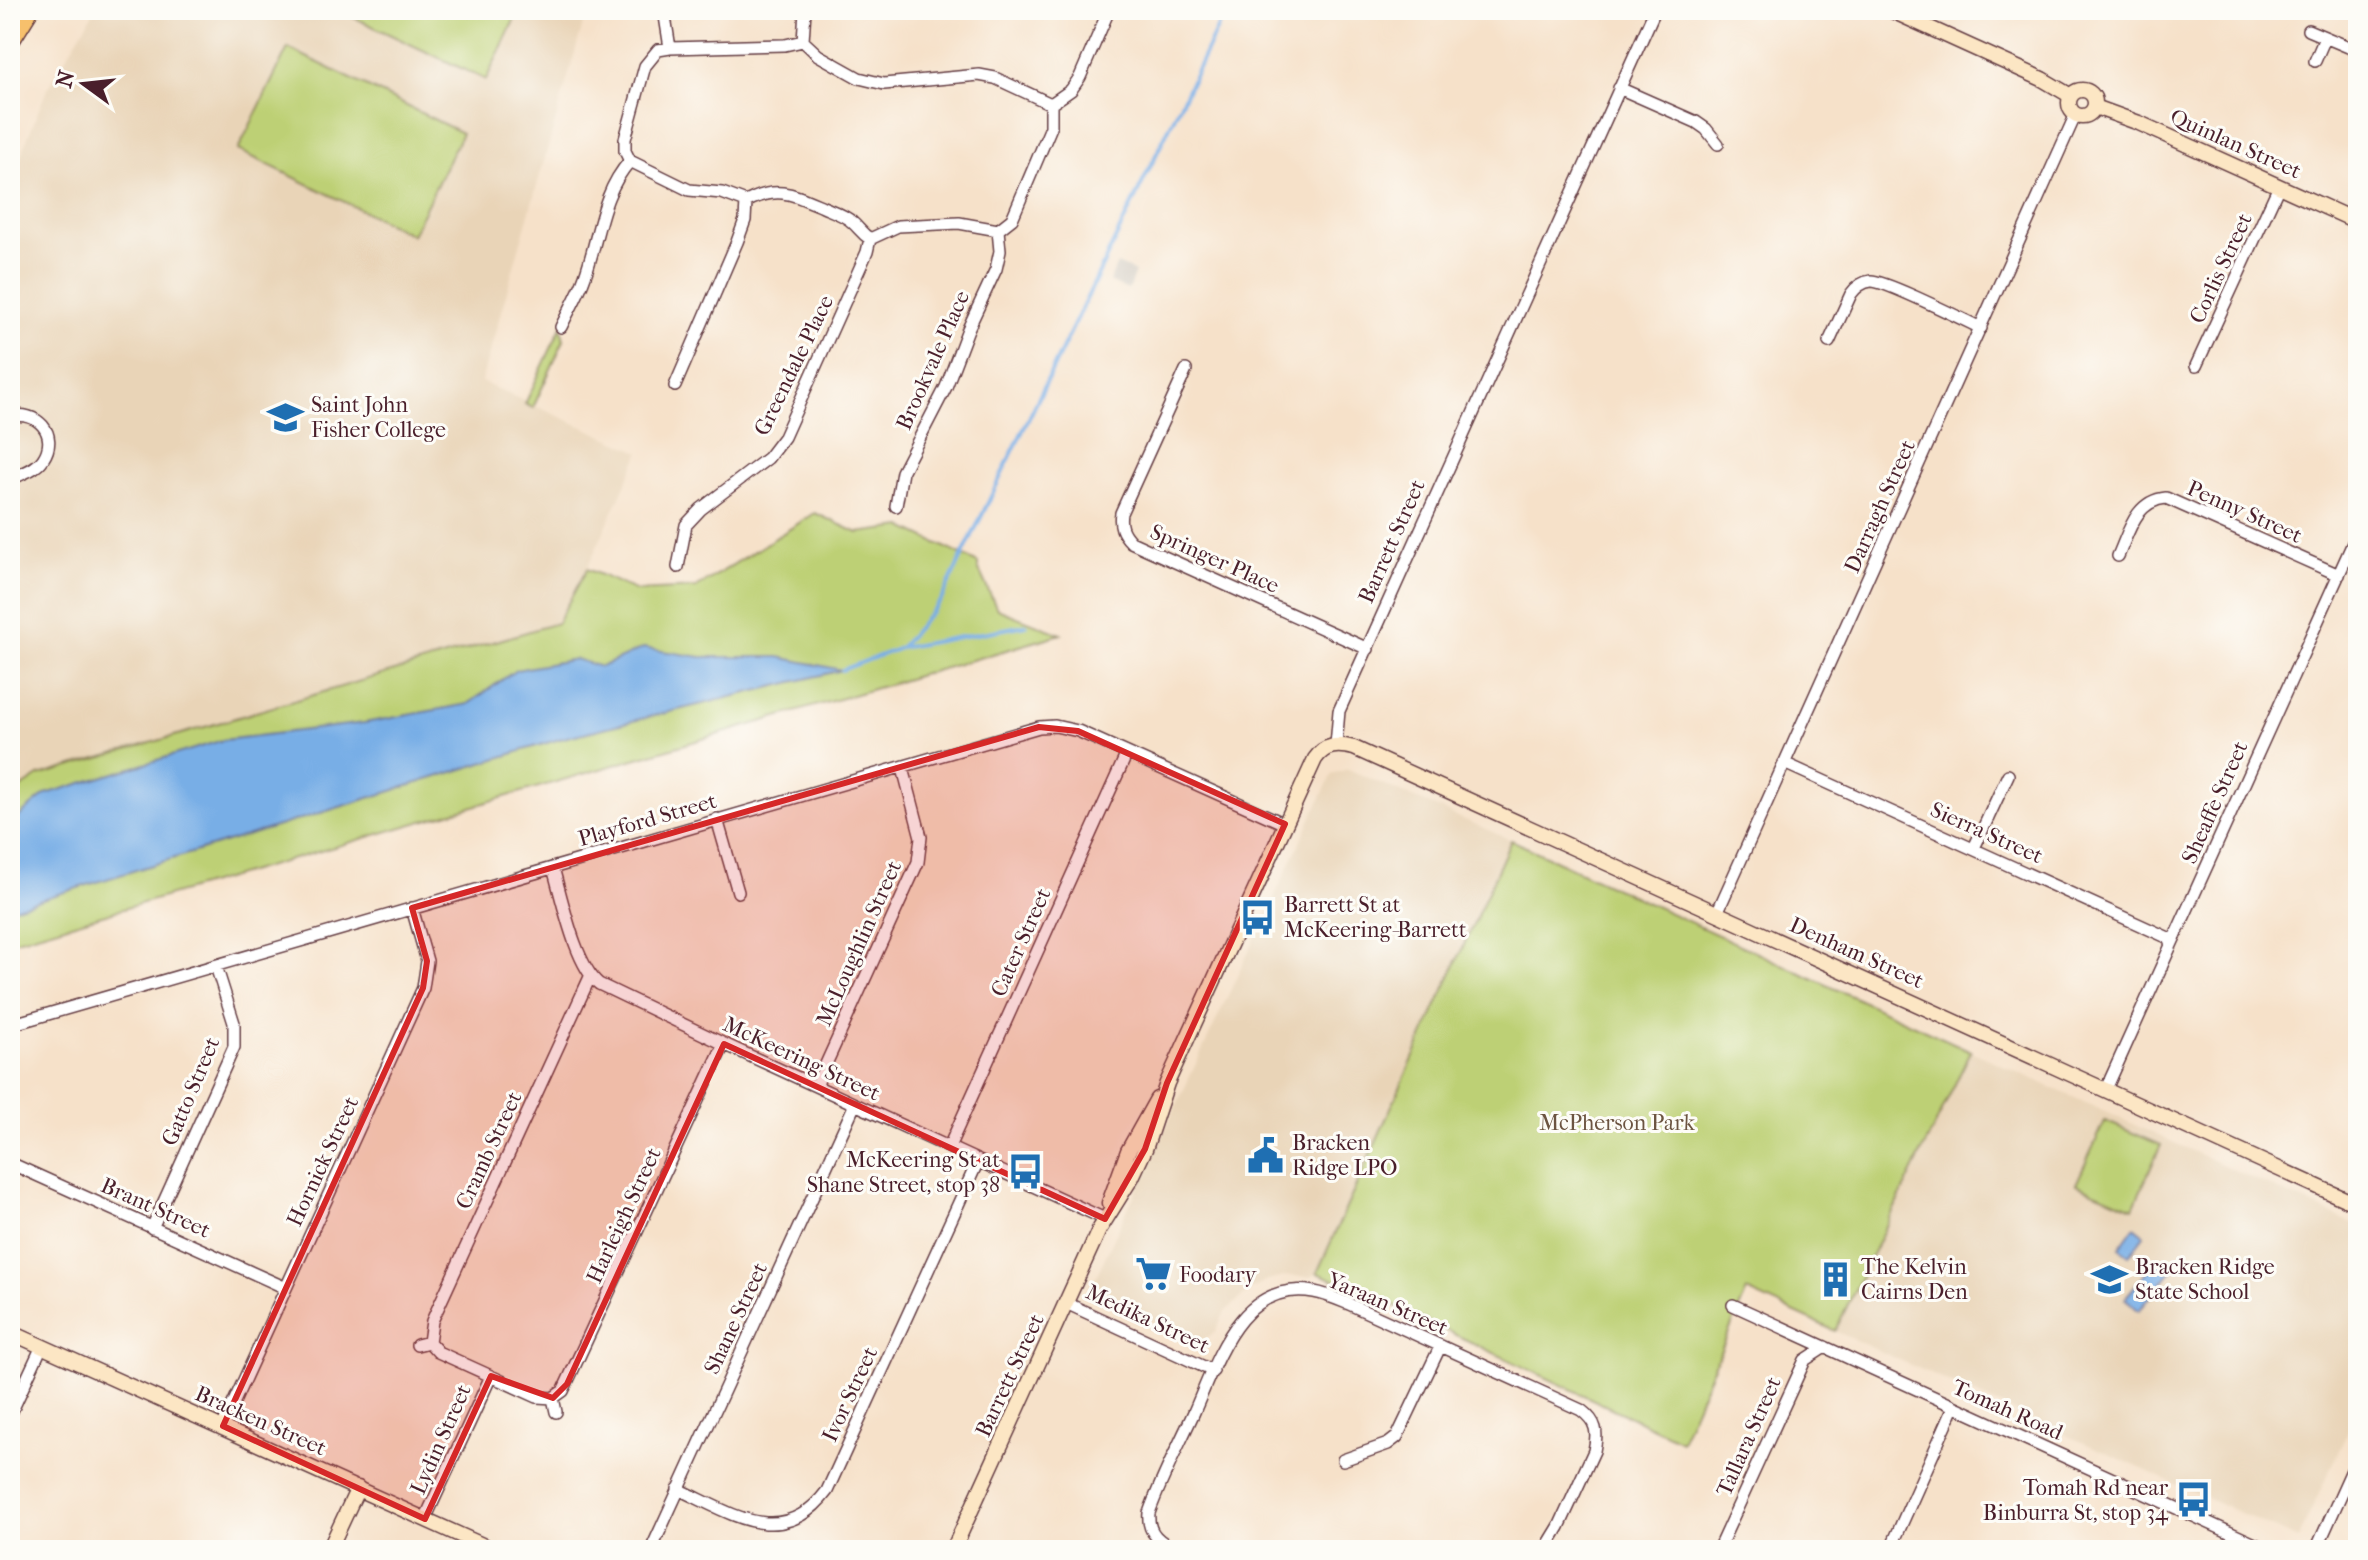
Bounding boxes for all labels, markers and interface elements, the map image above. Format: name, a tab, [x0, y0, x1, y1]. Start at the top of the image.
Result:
north arrow	[44, 44, 124, 124]
text: N	[51, 67, 80, 91]
street label: Quinlan Street	[2166, 103, 2305, 184]
street label: Corlis Street	[2184, 209, 2258, 328]
street label: Brookvale Place	[891, 287, 975, 434]
street label: Greendale Place	[749, 291, 839, 440]
place label: Saint John Fisher College	[311, 392, 446, 443]
school or university icon: Saint John Fisher College	[266, 398, 304, 436]
street label: Darragh Street	[1839, 436, 1921, 577]
street label: Barrett Street	[1353, 475, 1431, 607]
street label: Penny Street	[2183, 475, 2306, 549]
street label: Springer Place	[1146, 519, 1283, 599]
street label: Sheaffe Street	[2176, 737, 2254, 868]
street label: Playford Street	[575, 788, 720, 852]
street label: Sierra Street	[1926, 797, 2047, 869]
street label: McLoughlin Street	[811, 856, 907, 1030]
street label: Cater Street	[985, 884, 1056, 1001]
place label: Barrett St at McKeering-Barrett	[1284, 892, 1467, 943]
bus stop icon: Barrett St at McKeering-Barrett	[1239, 898, 1277, 936]
street label: Denham Street	[1786, 912, 1928, 994]
street label: McKeering Street	[719, 1011, 884, 1107]
street label: Gatto Street	[156, 1033, 225, 1150]
street label: Cramb Street	[450, 1087, 528, 1213]
street label: Hornick Street	[281, 1092, 364, 1231]
park label: McPherson Park	[1539, 1110, 1695, 1136]
place label: Bracken Ridge LPO	[1292, 1130, 1398, 1181]
public building icon: Bracken Ridge LPO	[1247, 1136, 1285, 1174]
street label: Harleigh Street	[581, 1143, 667, 1287]
place label: McKeering St at Shane Street, stop 38	[807, 1147, 1000, 1198]
bus stop icon: McKeering St at Shane Street, stop 38	[1007, 1153, 1045, 1191]
street label: Brant Street	[97, 1172, 214, 1244]
place label: The Kelvin Cairns Den	[1861, 1254, 1968, 1305]
place label: Bracken Ridge State School	[2135, 1254, 2275, 1305]
supermarket icon: Foodary	[1134, 1255, 1172, 1293]
street label: Shane Street	[699, 1258, 773, 1378]
building icon: The Kelvin Cairns Den	[1816, 1260, 1854, 1298]
school or university icon: Bracken Ridge State School	[2090, 1260, 2128, 1298]
place label: Foodary	[1179, 1262, 1258, 1288]
street label: Yaraan Street	[1322, 1266, 1452, 1341]
street label: Medika Street	[1082, 1279, 1214, 1359]
street label: Barrett Street	[970, 1310, 1050, 1441]
street label: Ivor Street	[817, 1343, 883, 1446]
street label: Tallara Street	[1711, 1373, 1787, 1500]
street label: Tomah Road	[1948, 1374, 2068, 1446]
street label: Bracken Street	[191, 1380, 330, 1462]
street label: Lydin Street	[405, 1380, 477, 1498]
place label: Tomah Rd near Binburra St, stop 34	[1983, 1475, 2169, 1526]
bus stop icon: Tomah Rd near Binburra St, stop 34	[2175, 1481, 2213, 1519]

